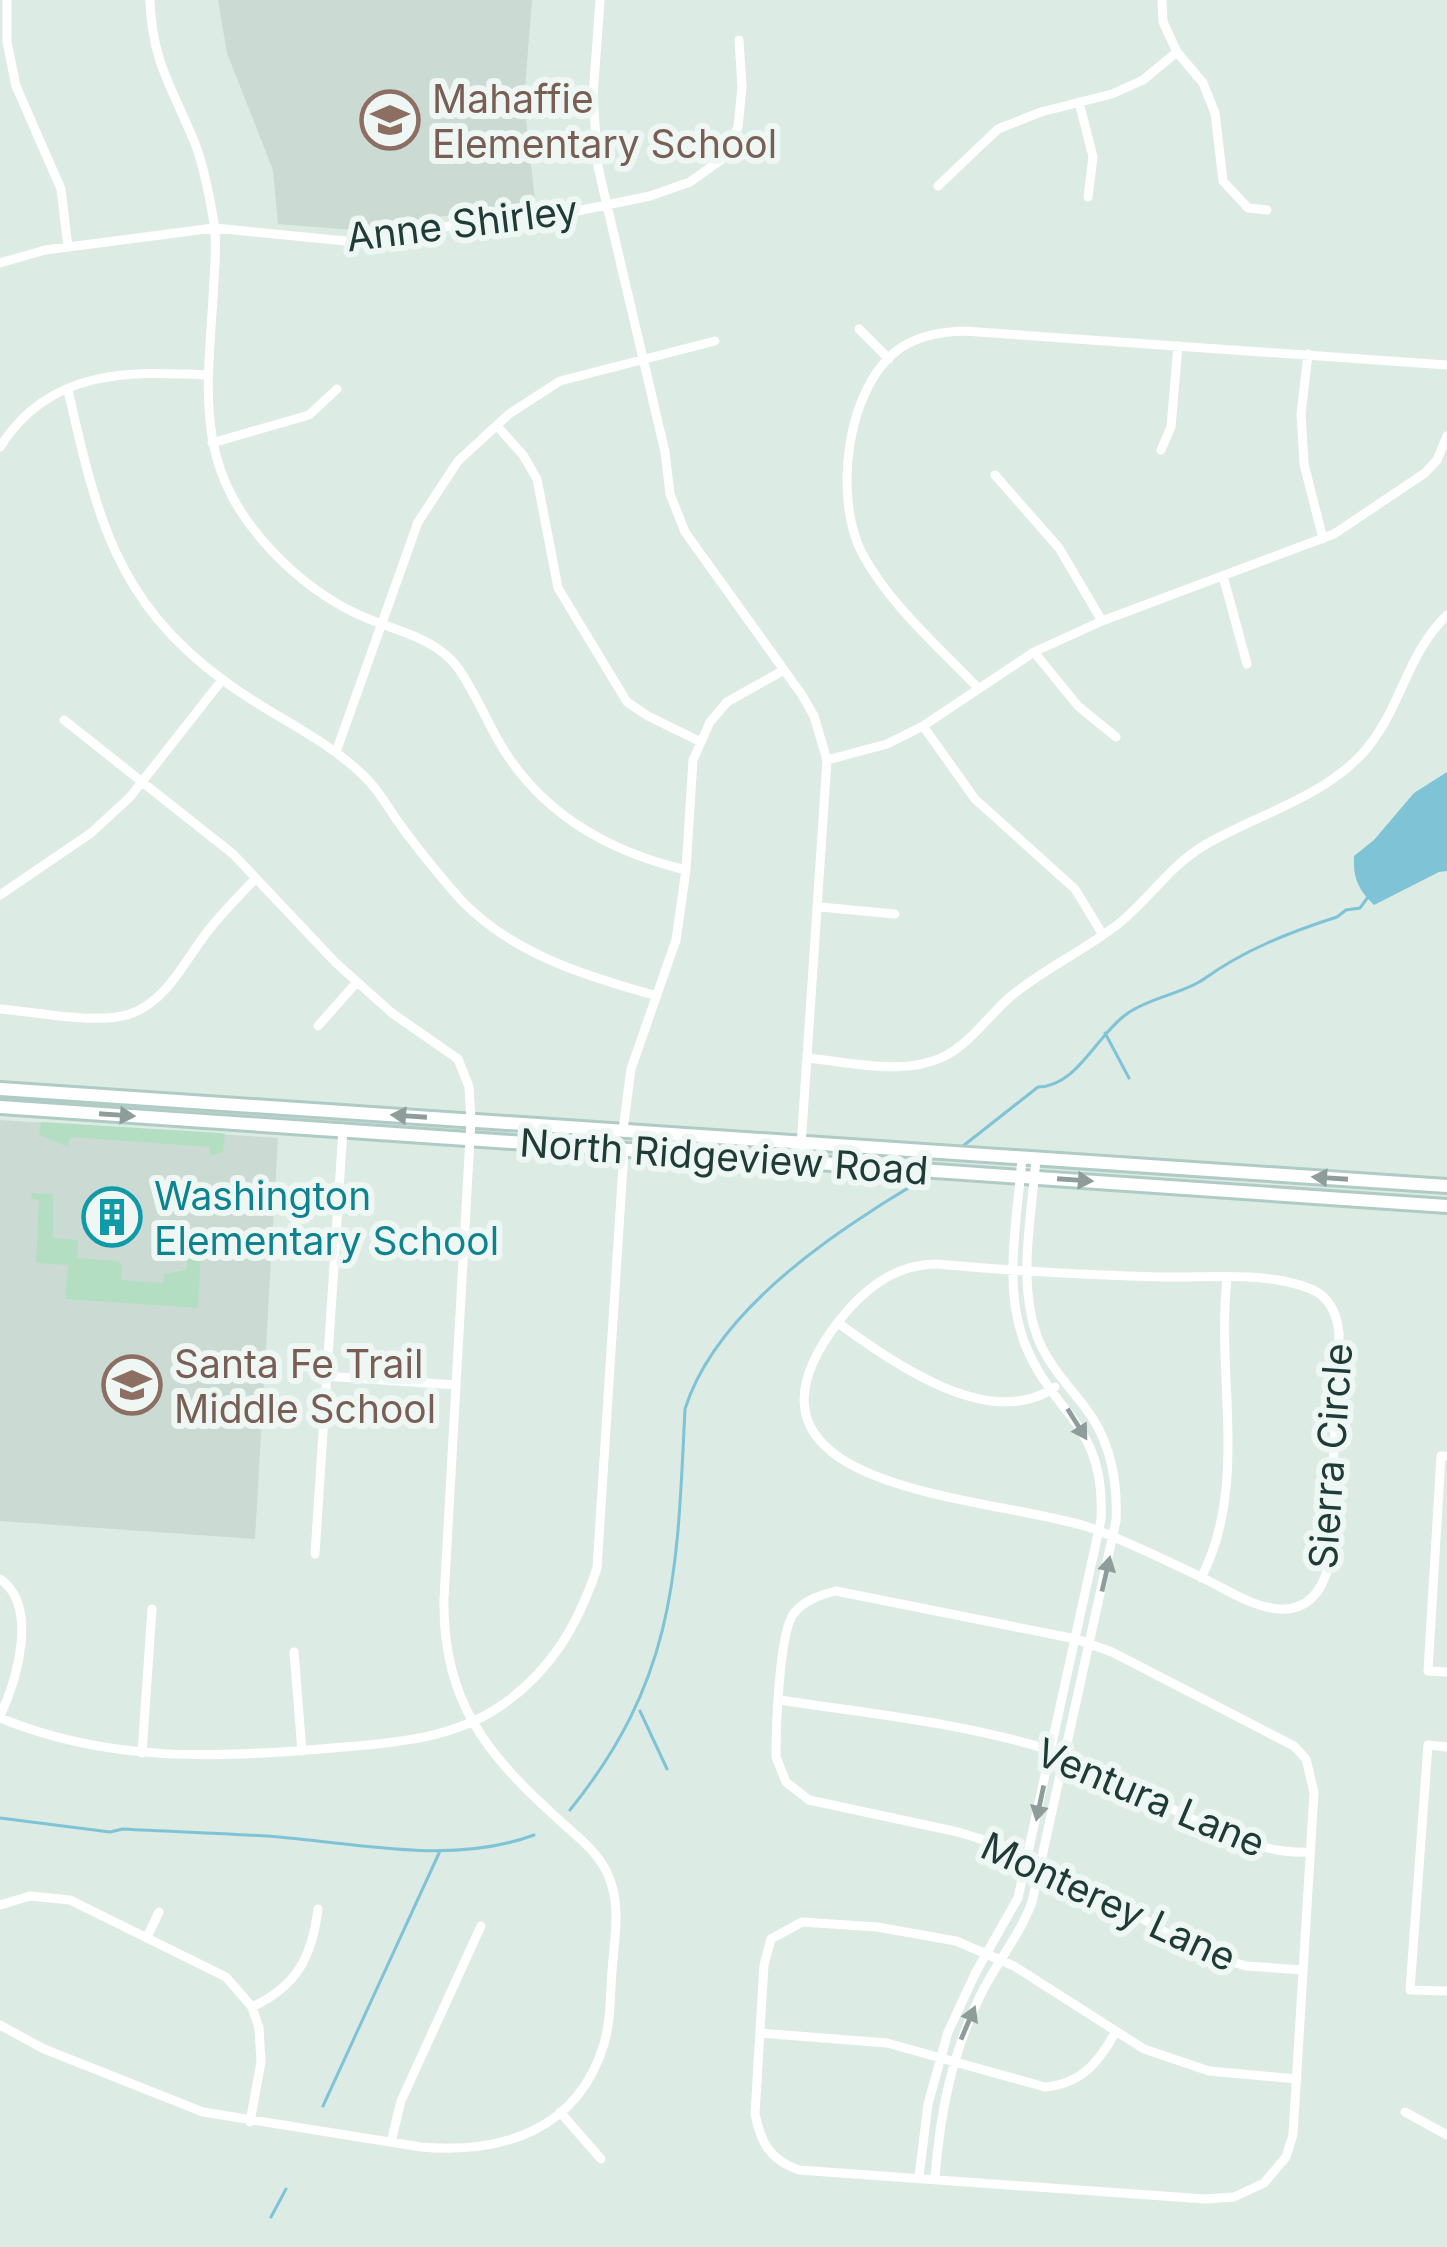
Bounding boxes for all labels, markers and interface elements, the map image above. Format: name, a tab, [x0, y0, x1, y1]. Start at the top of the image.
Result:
place label: Mahaffie Elementary School	[432, 75, 777, 167]
school or university icon: Mahaffie Elementary School	[359, 89, 421, 151]
street label: Anne Shirley	[344, 185, 580, 261]
one-way arrow	[99, 1105, 136, 1124]
one-way arrow	[389, 1106, 427, 1125]
street label: North Ridgeview Road	[518, 1118, 930, 1194]
one-way arrow	[1310, 1168, 1348, 1187]
one-way arrow	[1057, 1171, 1095, 1190]
place label: Washington Elementary School	[154, 1172, 499, 1264]
building icon: Washington Elementary School	[81, 1186, 143, 1248]
place label: Santa Fe Trail Middle School	[174, 1340, 436, 1432]
street label: Sierra Circle	[1299, 1341, 1361, 1571]
school or university icon: Santa Fe Trail Middle School	[101, 1354, 163, 1416]
one-way arrow	[1066, 1408, 1088, 1441]
one-way arrow	[1097, 1554, 1116, 1592]
street label: Ventura Lane	[1030, 1728, 1272, 1866]
one-way arrow	[1030, 1784, 1049, 1822]
street label: Monterey Lane	[974, 1822, 1244, 1980]
one-way arrow	[959, 2005, 978, 2041]

